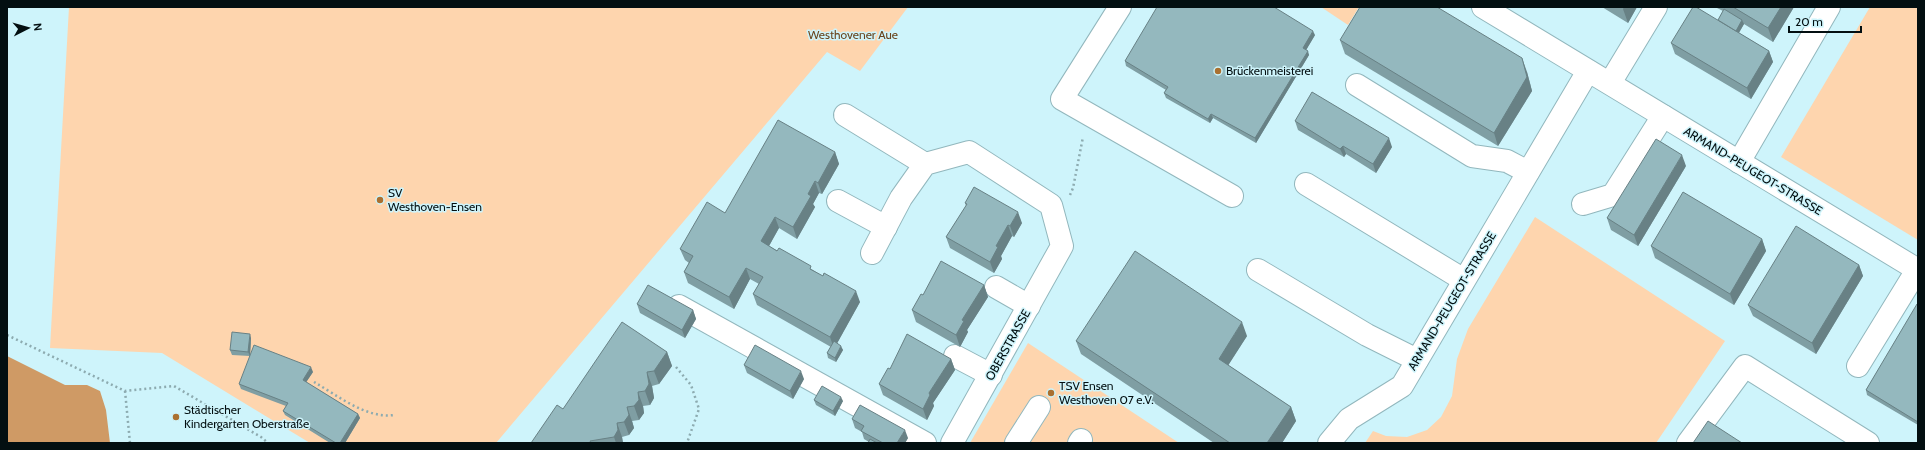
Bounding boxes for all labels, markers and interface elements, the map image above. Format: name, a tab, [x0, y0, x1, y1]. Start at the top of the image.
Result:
north arrow	[8, 8, 48, 48]
scale bar	[1789, 8, 1861, 34]
text: 20 m	[1795, 14, 1823, 29]
text: N	[31, 22, 45, 32]
park label: Westhovener Aue	[808, 27, 898, 42]
place label: Brückenmeisterei	[1226, 63, 1313, 78]
marker: Brückenmeisterei	[1213, 66, 1223, 76]
street label: ARMAND-PEUGEOT-STRASSE	[1681, 123, 1826, 218]
place label: SV Westhoven-Ensen	[388, 185, 482, 214]
marker: SV Westhoven-Ensen	[375, 195, 385, 205]
street label: ARMAND-PEUGEOT-STRASSE	[1404, 228, 1499, 373]
street label: OBERSTRASSE	[982, 306, 1033, 383]
place label: TSV Ensen Westhoven 07 e.V.	[1059, 378, 1154, 407]
marker: TSV Ensen Westhoven 07 e.V.	[1046, 388, 1056, 398]
place label: Städtischer Kindergarten Oberstraße	[184, 402, 309, 431]
marker: Städtischer Kindergarten Oberstraße	[171, 412, 181, 422]

